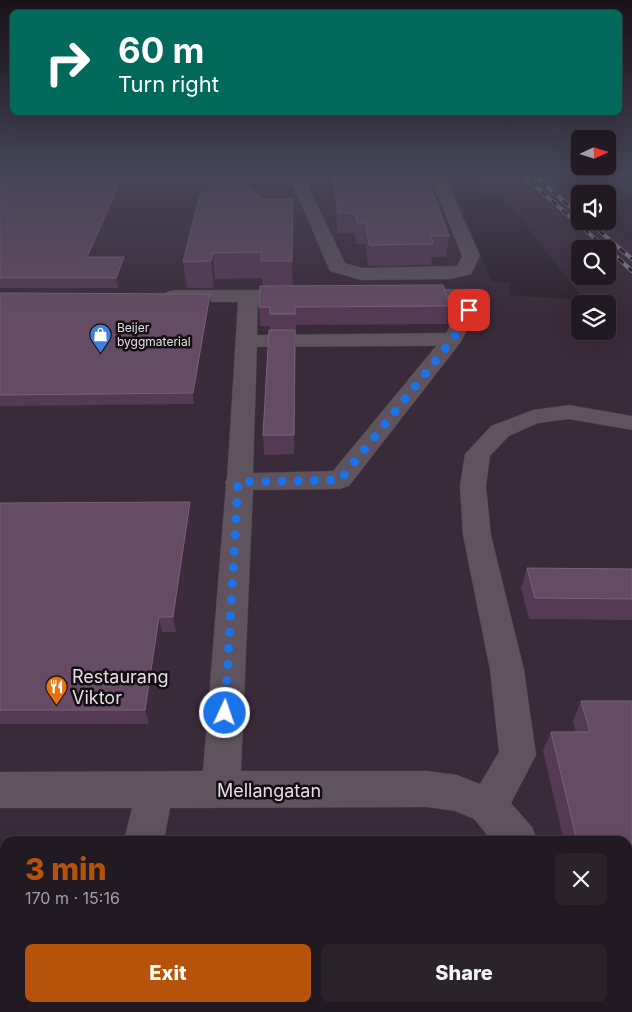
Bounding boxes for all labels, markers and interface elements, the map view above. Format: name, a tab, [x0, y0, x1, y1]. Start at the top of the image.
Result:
text: 60 m	[118, 29, 205, 71]
icon: right	[35, 30, 100, 95]
text: Turn right	[118, 71, 219, 97]
north arrow	[571, 130, 616, 175]
map controls	[571, 130, 616, 340]
button: sound	[571, 185, 616, 230]
button: search	[571, 240, 616, 285]
pin	[448, 289, 490, 331]
button: layers	[571, 295, 616, 340]
icon: arrive	[455, 296, 483, 324]
place label: Beijer byggmaterial	[117, 320, 191, 349]
shop icon: Beijer byggmaterial	[89, 322, 113, 353]
place label: Restaurang Viktor	[72, 666, 169, 708]
restaurant icon: Restaurang Viktor	[44, 674, 68, 705]
position arrow	[198, 686, 250, 738]
street label: Mellangatan	[217, 780, 321, 801]
text: 3 min	[25, 851, 107, 887]
button: close	[555, 853, 607, 905]
text: 170 m · 15:16	[25, 888, 120, 908]
button: Exit	[25, 944, 311, 1002]
button: Share	[321, 944, 607, 1002]

